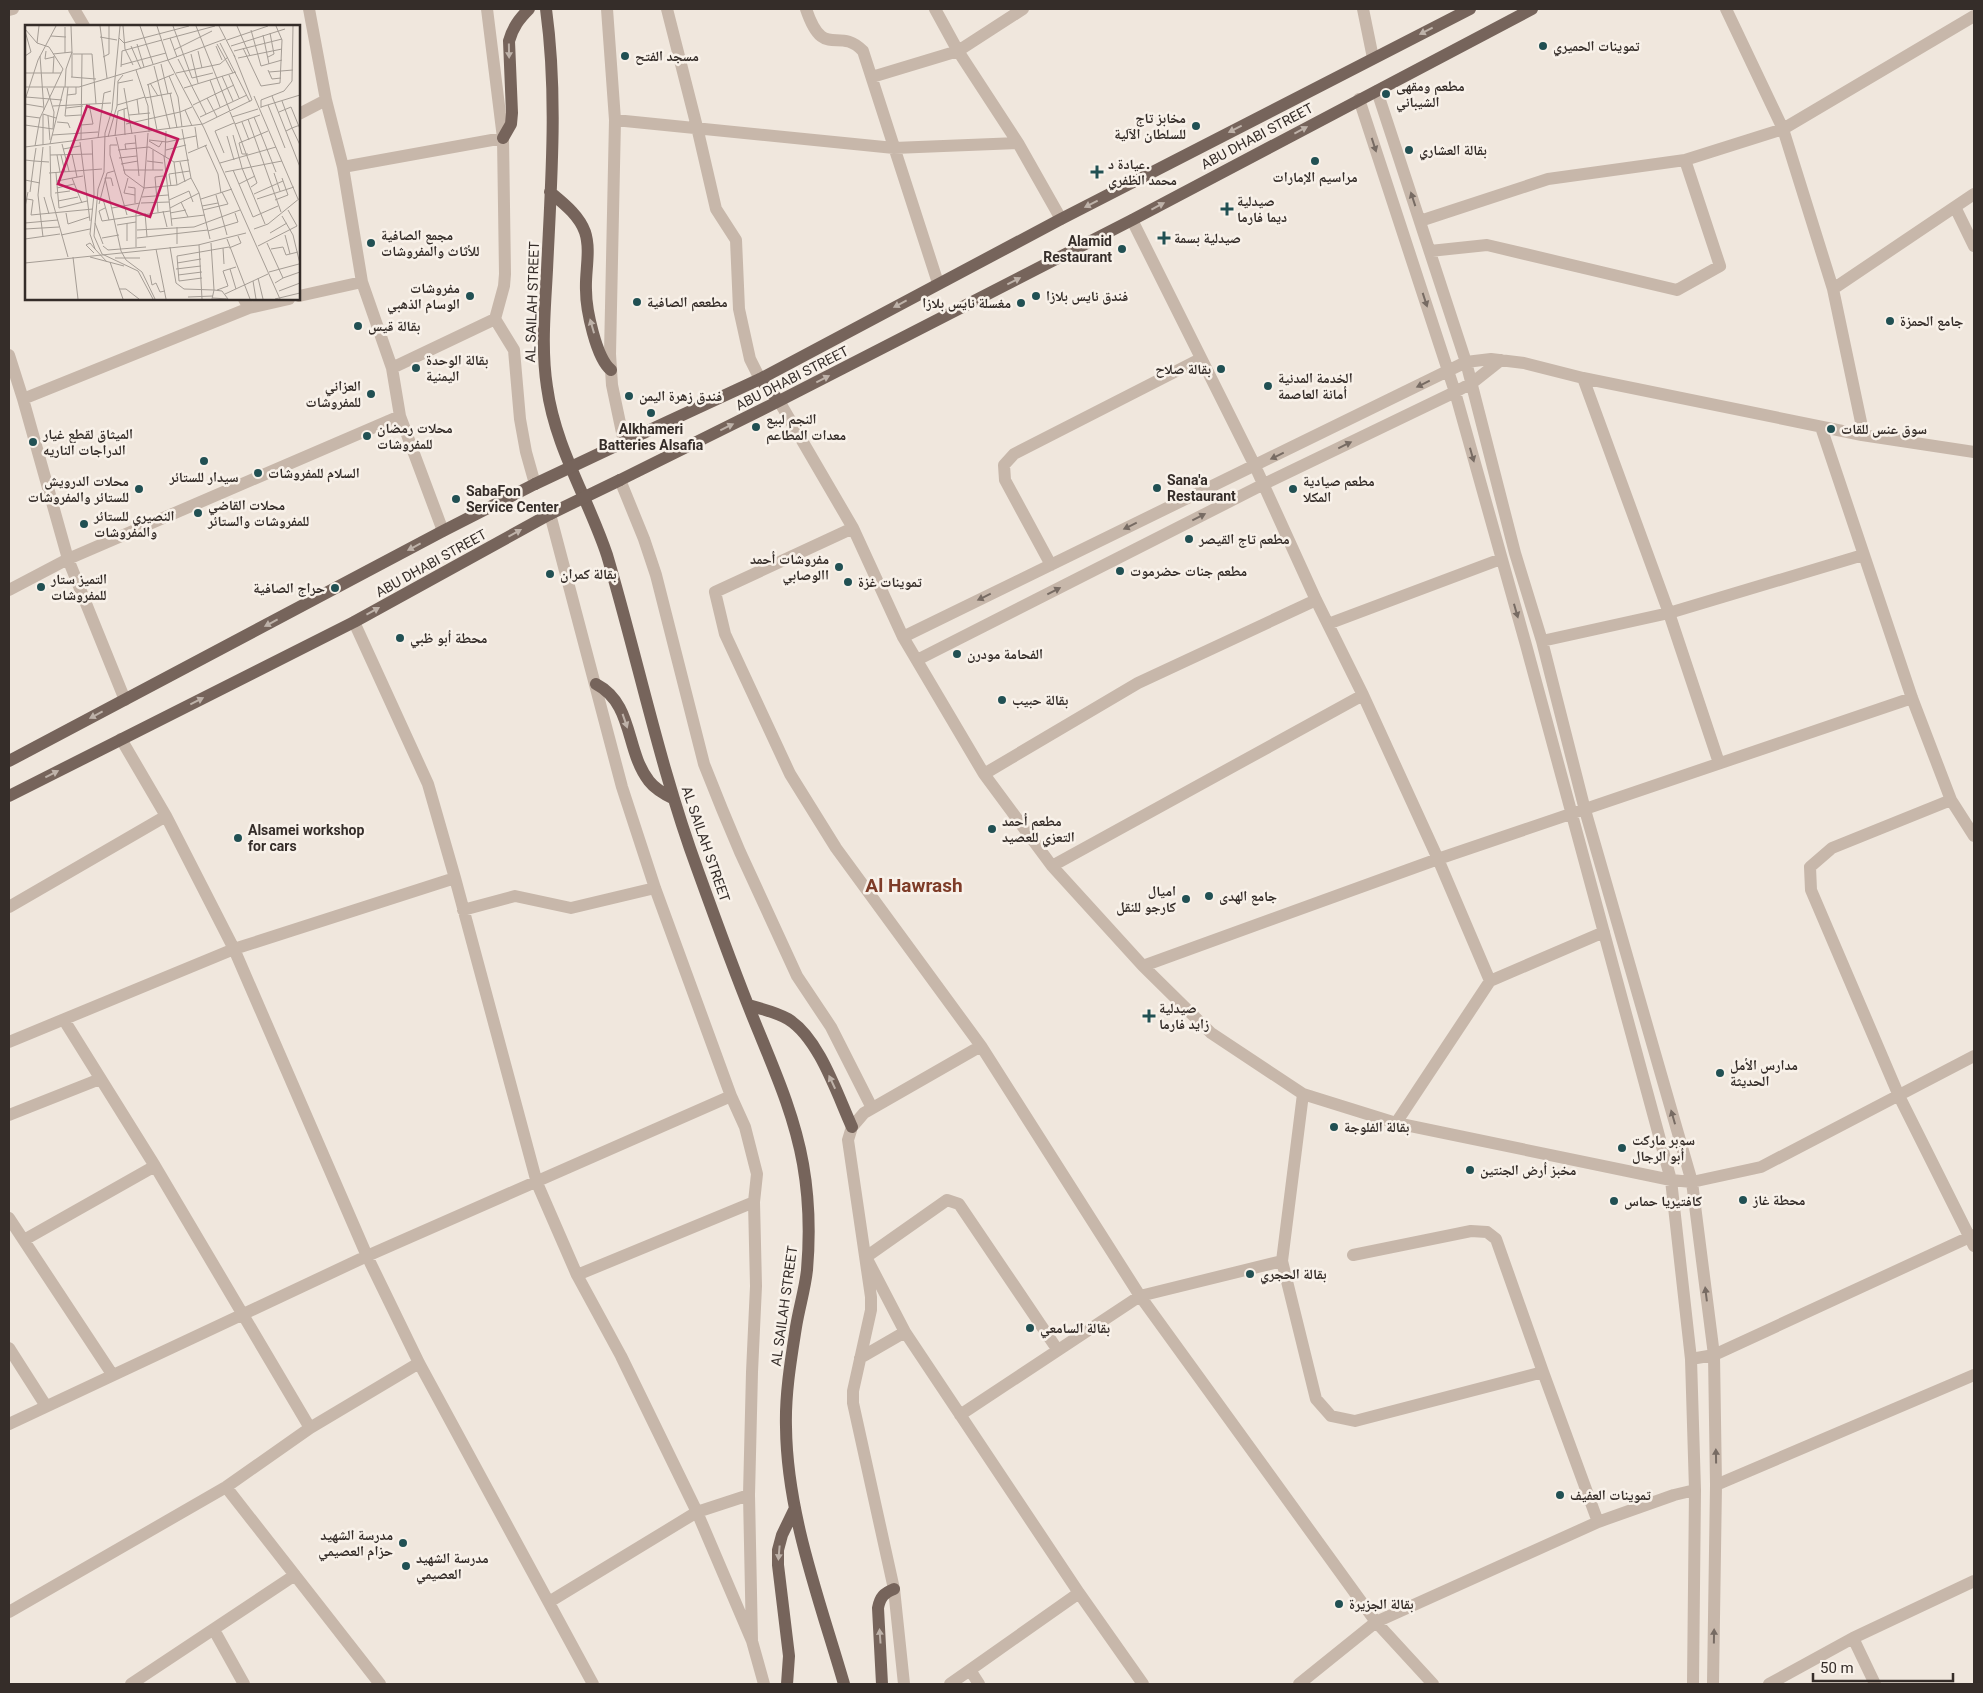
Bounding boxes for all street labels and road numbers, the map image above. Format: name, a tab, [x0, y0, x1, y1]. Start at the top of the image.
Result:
street label: ABU DHABI STREET	[1198, 99, 1316, 172]
street label: AL SAILAH STREET	[522, 240, 542, 363]
street label: ABU DHABI STREET	[733, 342, 852, 413]
street label: ABU DHABI STREET	[373, 526, 490, 600]
street label: AL SAILAH STREET	[679, 784, 734, 905]
street label: AL SAILAH STREET	[768, 1244, 800, 1367]

